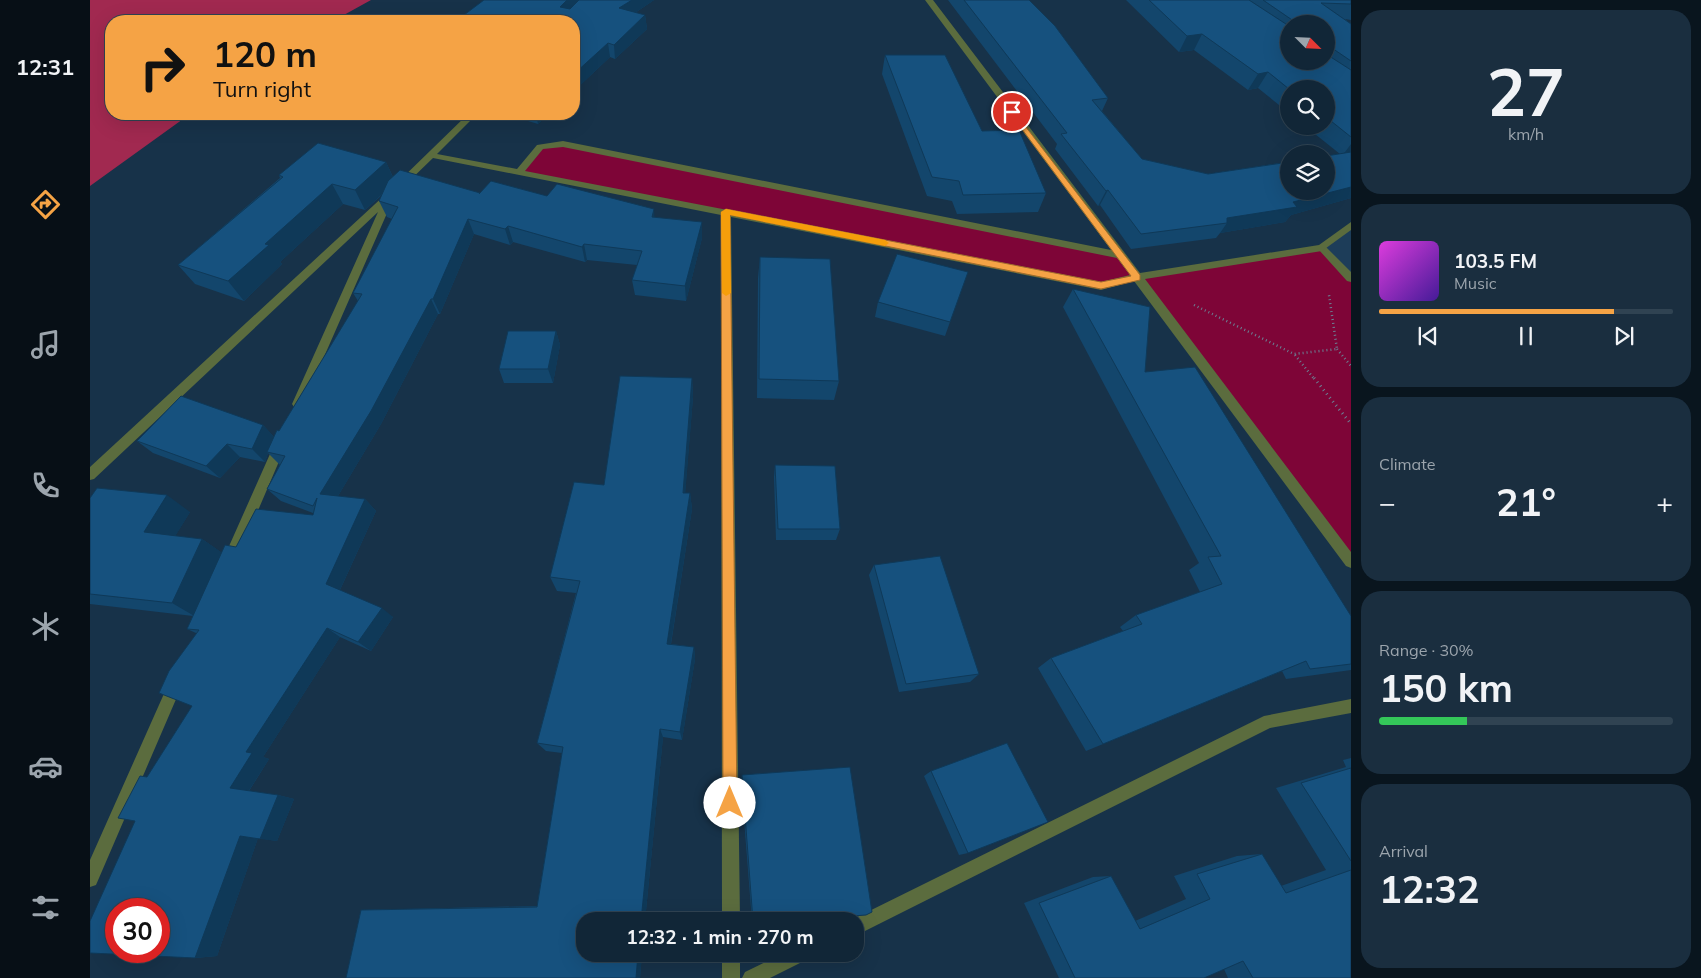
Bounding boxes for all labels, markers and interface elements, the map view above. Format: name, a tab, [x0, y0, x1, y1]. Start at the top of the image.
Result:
north arrow	[1280, 15, 1335, 70]
map controls	[1280, 15, 1335, 200]
text: 120 m	[213, 32, 317, 76]
icon: right	[130, 35, 195, 100]
text: 27	[1487, 51, 1565, 132]
text: 12:31	[16, 53, 74, 81]
text: Turn right	[213, 75, 311, 103]
button: search	[1280, 80, 1335, 135]
pin	[991, 91, 1033, 133]
icon: arrive	[998, 98, 1026, 126]
text: km/h	[1508, 124, 1544, 144]
button: layers	[1280, 145, 1335, 200]
icon: directions	[28, 187, 63, 222]
text: 103.5 FM	[1454, 249, 1537, 273]
text: Music	[1454, 273, 1497, 293]
icon: previous	[1414, 322, 1442, 350]
icon: pause	[1512, 322, 1540, 350]
icon: next	[1610, 322, 1638, 350]
icon: music	[28, 327, 63, 362]
text: Climate	[1379, 454, 1435, 474]
icon: phone	[28, 468, 63, 503]
text: 21°	[1496, 478, 1556, 526]
text: −	[1379, 485, 1396, 520]
text: +	[1656, 485, 1673, 520]
icon: climate	[28, 609, 63, 644]
text: Range · 30%	[1379, 640, 1474, 660]
text: 150 km	[1379, 664, 1513, 712]
icon: car	[28, 749, 63, 784]
position arrow	[703, 776, 755, 828]
text: Arrival	[1379, 841, 1428, 861]
text: 12:32	[1379, 865, 1480, 913]
icon: filters	[28, 890, 63, 925]
speed limit sign: 30	[105, 898, 170, 963]
text: 12:32 · 1 min · 270 m	[626, 925, 814, 949]

